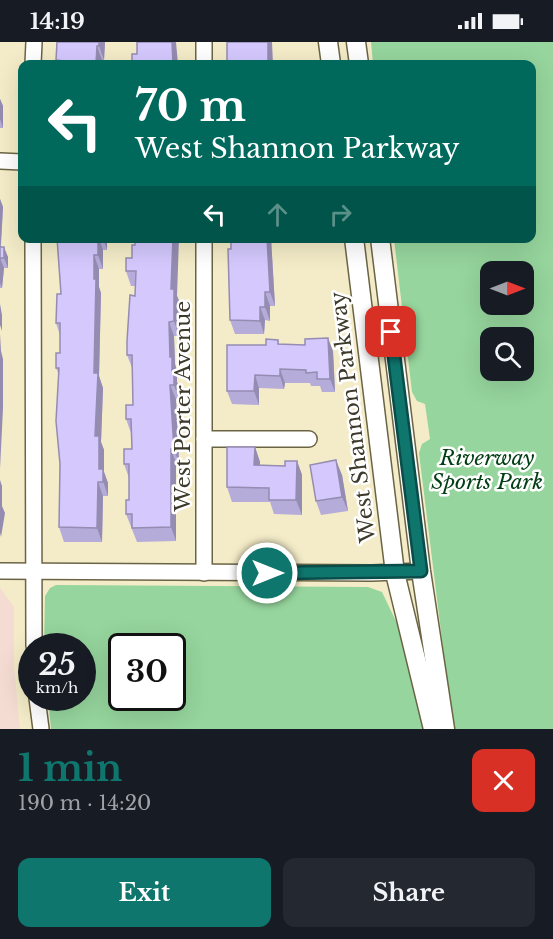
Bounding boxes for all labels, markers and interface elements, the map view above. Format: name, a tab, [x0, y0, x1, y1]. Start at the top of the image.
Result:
text: 14:19	[30, 8, 85, 35]
text: 70 m	[135, 80, 246, 132]
icon: left	[36, 84, 114, 162]
text: West Shannon Parkway	[135, 132, 460, 165]
icon: left	[198, 198, 231, 231]
icon: ahead	[261, 198, 294, 231]
icon: right	[324, 198, 357, 231]
north arrow	[480, 261, 534, 315]
map controls	[480, 261, 534, 381]
street label: West Shannon Parkway	[325, 290, 381, 545]
street label: West Porter Avenue	[170, 301, 196, 512]
pin	[365, 306, 416, 357]
icon: arrive	[374, 315, 407, 348]
button: search	[480, 327, 534, 381]
park label: Riverway Sports Park	[431, 445, 543, 495]
position arrow	[235, 541, 299, 605]
speed limit sign: 30	[108, 633, 186, 711]
text: 25	[38, 646, 76, 683]
text: km/h	[36, 678, 78, 697]
text: 1 min	[18, 746, 122, 791]
button: close	[472, 749, 535, 812]
text: 190 m · 14:20	[18, 791, 151, 815]
button: Exit	[18, 858, 271, 927]
button: Share	[283, 858, 535, 927]

